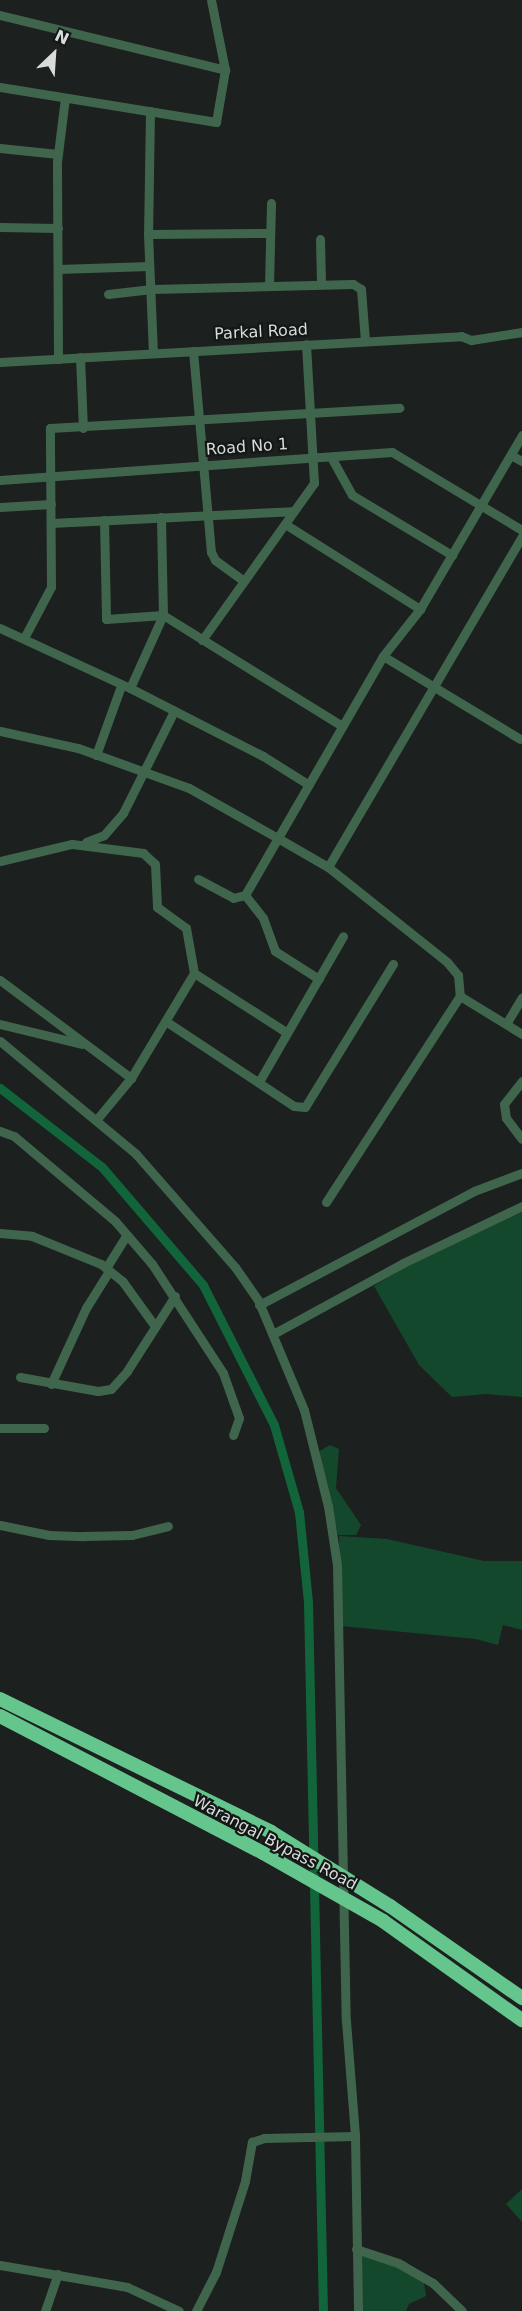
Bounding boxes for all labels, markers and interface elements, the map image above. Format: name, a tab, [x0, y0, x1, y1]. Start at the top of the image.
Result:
north arrow	[24, 24, 84, 84]
text: N	[52, 26, 72, 49]
street label: Parkal Road	[214, 320, 308, 344]
street label: Road No 1	[205, 435, 289, 459]
street label: Warangal Bypass Road	[190, 1792, 360, 1894]

